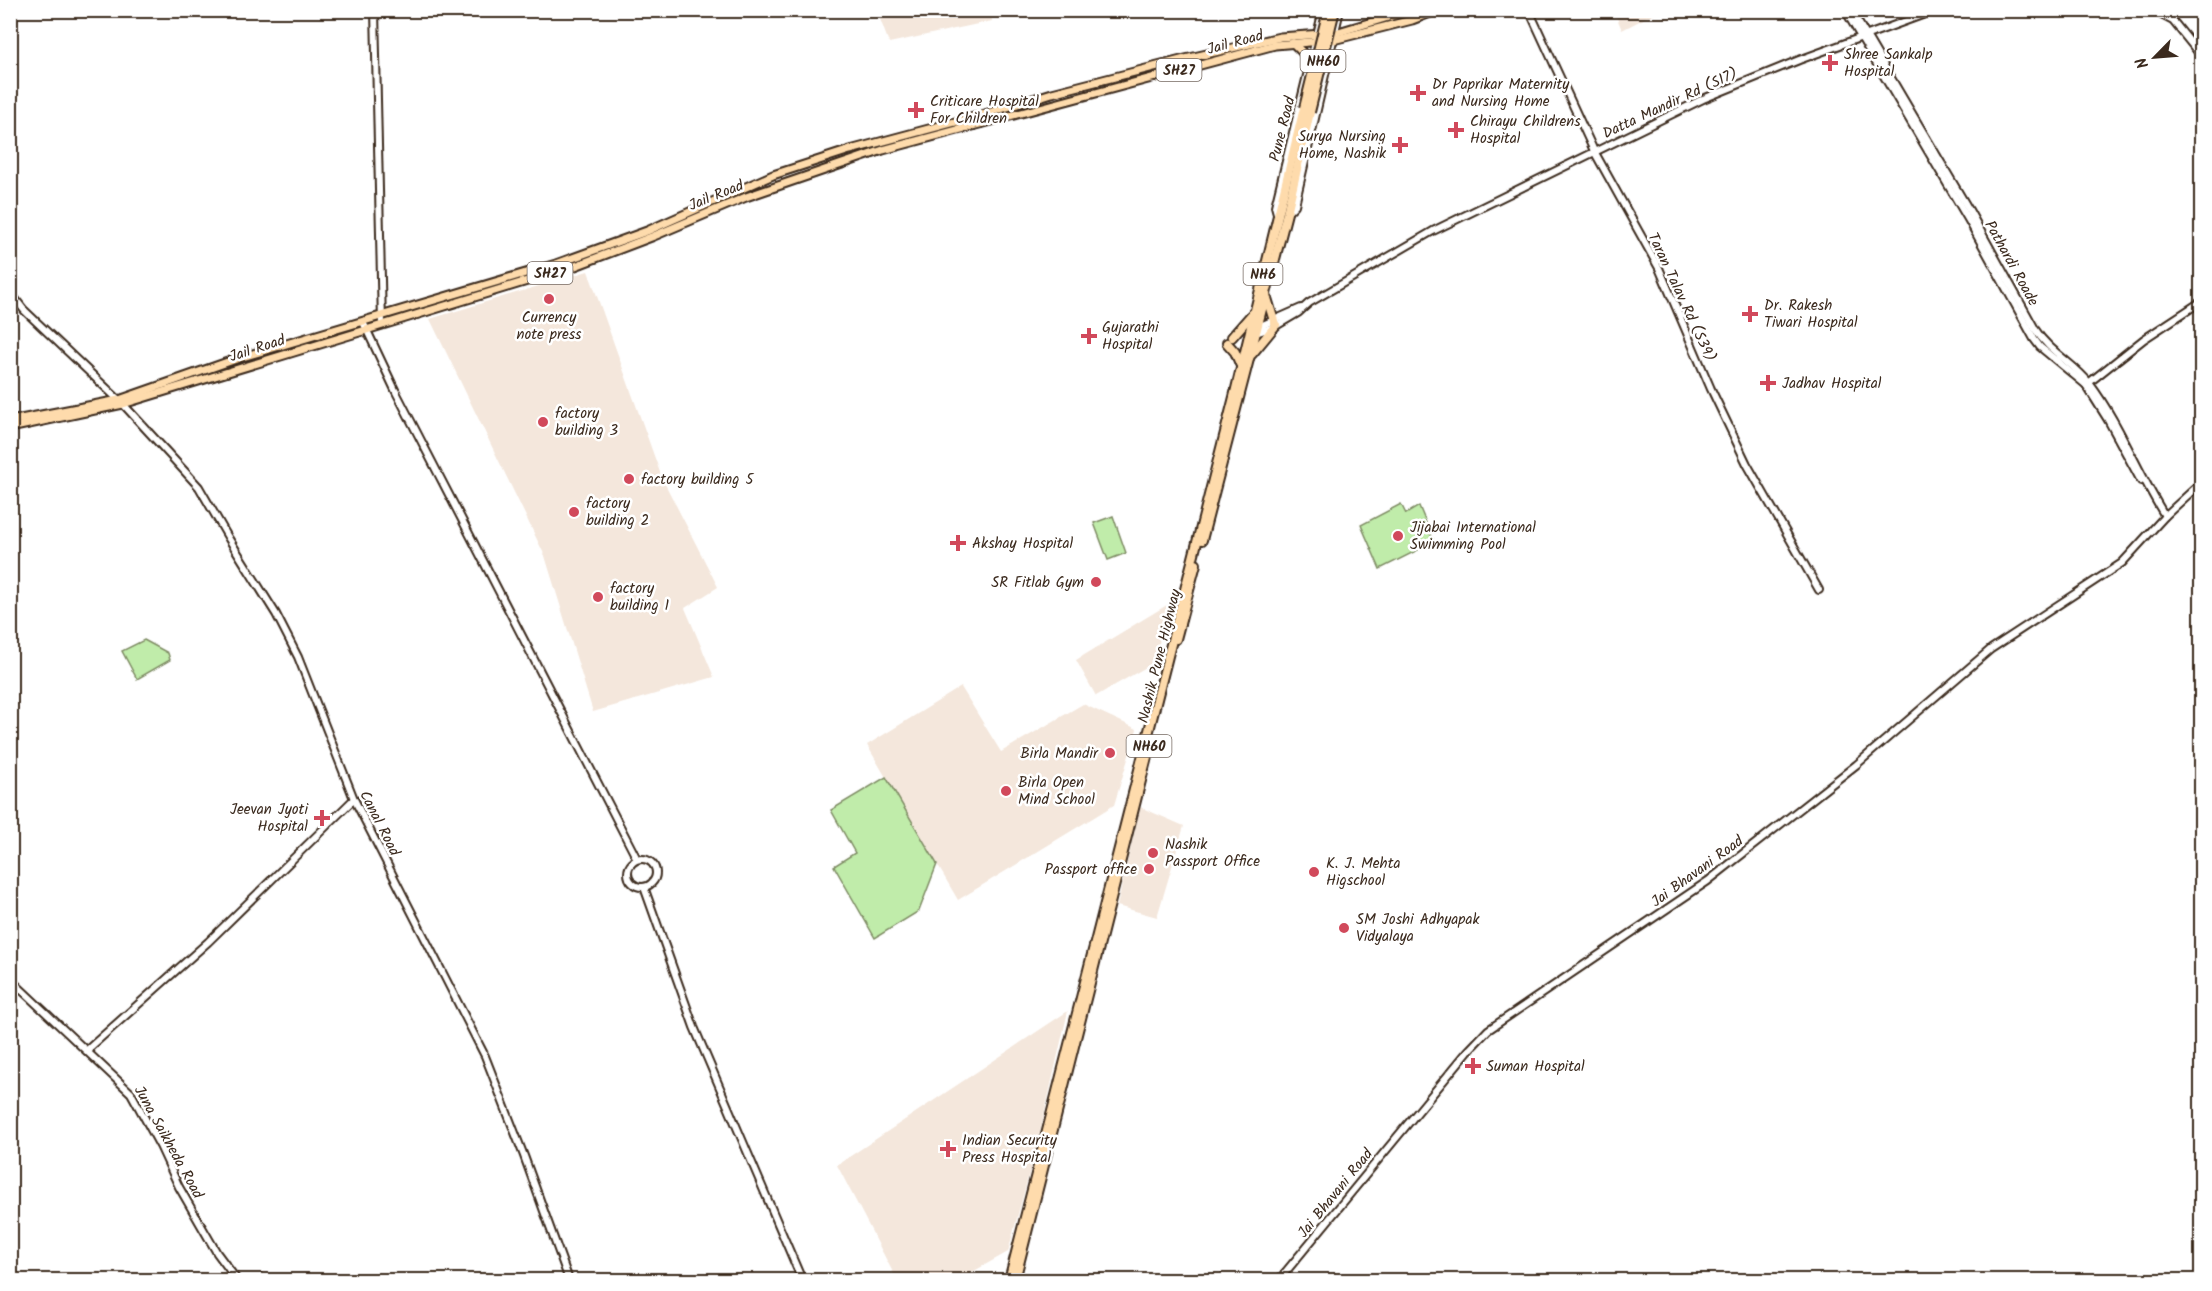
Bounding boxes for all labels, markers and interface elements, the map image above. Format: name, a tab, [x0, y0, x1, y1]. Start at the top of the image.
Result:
street label: Jail Road	[1204, 24, 1267, 62]
north arrow	[2125, 27, 2185, 87]
place label: Shree Sankalp Hospital	[1844, 43, 1932, 84]
road number: NH60	[1300, 50, 1346, 72]
text: N	[2129, 53, 2156, 73]
marker: Shree Sankalp Hospital	[1821, 54, 1839, 72]
road number: SH27	[1156, 59, 1202, 81]
street label: Datta Mandir Rd (S17)	[1599, 62, 1742, 146]
place label: Dr Paprikar Maternity and Nursing Home	[1432, 73, 1570, 114]
marker: Dr Paprikar Maternity and Nursing Home	[1409, 84, 1427, 102]
place label: Criticare Hospital For Children	[930, 90, 1039, 131]
street label: Pune Road	[1263, 94, 1303, 164]
marker: Criticare Hospital For Children	[907, 101, 925, 119]
place label: Chirayu Childrens Hospital	[1470, 110, 1581, 151]
marker: Chirayu Childrens Hospital	[1447, 121, 1465, 139]
place label: Surya Nursing Home, Nashik	[1298, 125, 1387, 166]
marker: Surya Nursing Home, Nashik	[1391, 136, 1409, 154]
street label: Jail Road	[685, 174, 748, 218]
street label: Pathardi Roade	[1978, 216, 2045, 311]
street label: Taran Talav Rd (S39)	[1641, 229, 1722, 366]
road number: SH27	[528, 262, 572, 284]
road number: NH6	[1244, 263, 1282, 285]
marker: Currency note press	[542, 292, 556, 306]
place label: Dr. Rakesh Tiwari Hospital	[1764, 294, 1858, 335]
marker: Dr. Rakesh Tiwari Hospital	[1741, 305, 1759, 323]
place label: Currency note press	[516, 306, 582, 347]
place label: Gujarathi Hospital	[1102, 316, 1160, 357]
marker: Gujarathi Hospital	[1080, 327, 1098, 345]
street label: Jail Road	[226, 329, 289, 369]
place label: Jadhav Hospital	[1782, 372, 1882, 396]
marker: Jadhav Hospital	[1759, 374, 1777, 392]
place label: factory building 3	[555, 402, 619, 443]
marker: factory building 3	[536, 415, 550, 429]
place label: factory building 5	[641, 468, 754, 492]
marker: factory building 5	[622, 472, 636, 486]
place label: factory building 2	[586, 492, 649, 533]
marker: factory building 2	[567, 505, 581, 519]
place label: Jijabai International Swimming Pool	[1410, 516, 1536, 557]
marker: Jijabai International Swimming Pool	[1391, 529, 1405, 543]
place label: Akshay Hospital	[972, 532, 1073, 556]
marker: Akshay Hospital	[949, 534, 967, 552]
place label: SR Fitlab Gym	[991, 571, 1084, 595]
marker: SR Fitlab Gym	[1089, 575, 1103, 589]
place label: factory building 1	[610, 577, 670, 618]
street label: Nashik Pune Highway	[1132, 586, 1188, 726]
marker: factory building 1	[591, 590, 605, 604]
road number: NH60	[1126, 735, 1172, 757]
place label: Birla Mandir	[1020, 742, 1099, 766]
marker: Birla Mandir	[1103, 746, 1117, 760]
place label: Birla Open Mind School	[1018, 771, 1095, 812]
marker: Birla Open Mind School	[999, 784, 1013, 798]
street label: Canal Road	[352, 786, 406, 861]
place label: Jeevan Jyoti Hospital	[230, 798, 309, 839]
marker: Jeevan Jyoti Hospital	[313, 809, 331, 827]
street label: Jai Bhavani Road	[1646, 830, 1749, 914]
place label: Nashik Passport Office	[1165, 833, 1260, 874]
marker: Nashik Passport Office	[1146, 846, 1160, 860]
place label: K. J. Mehta Higschool	[1326, 852, 1401, 893]
place label: Passport office	[1045, 858, 1137, 882]
marker: Passport office	[1142, 862, 1156, 876]
marker: K. J. Mehta Higschool	[1307, 865, 1321, 879]
place label: SM Joshi Adhyapak Vidyalaya	[1356, 908, 1481, 949]
marker: SM Joshi Adhyapak Vidyalaya	[1337, 921, 1351, 935]
place label: Suman Hospital	[1486, 1055, 1585, 1079]
marker: Suman Hospital	[1464, 1057, 1482, 1075]
street label: Juna Saikheda Road	[127, 1081, 209, 1204]
place label: Indian Security Press Hospital	[962, 1129, 1058, 1170]
marker: Indian Security Press Hospital	[939, 1140, 957, 1158]
street label: Jai Bhavani Road	[1292, 1143, 1380, 1244]

